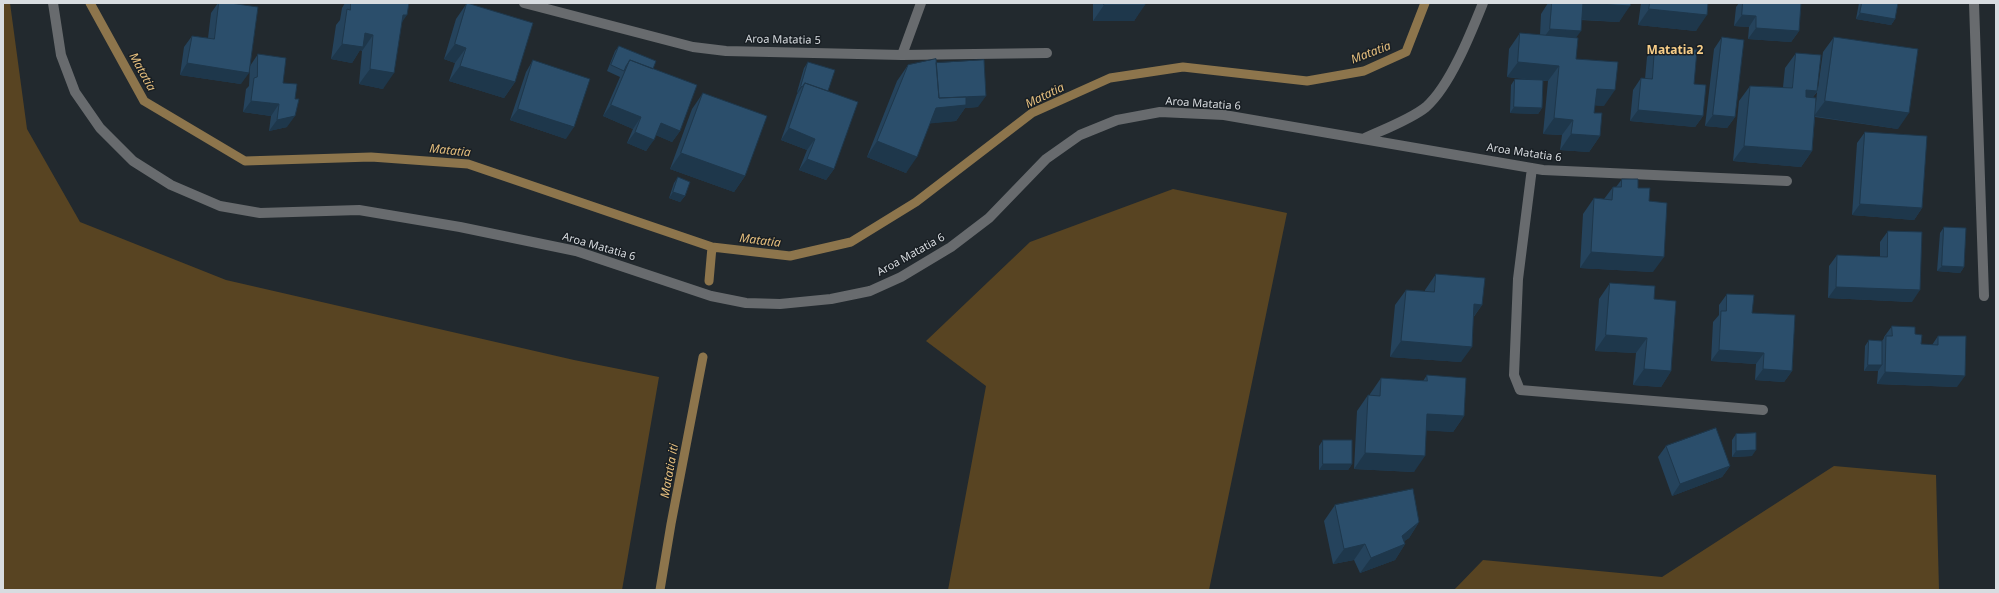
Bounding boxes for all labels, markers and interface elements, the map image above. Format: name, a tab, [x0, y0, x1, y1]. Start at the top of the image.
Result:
street label: Aroa Matatia 5	[745, 33, 821, 47]
water label: Matatia	[1349, 39, 1393, 67]
district label: Matatia 2	[1647, 44, 1703, 58]
water label: Matatia	[126, 50, 158, 94]
water label: Matatia	[1023, 80, 1067, 112]
street label: Aroa Matatia 6	[1165, 95, 1241, 113]
street label: Aroa Matatia 6	[1486, 141, 1562, 165]
water label: Matatia	[429, 142, 471, 160]
street label: Aroa Matatia 6	[561, 230, 637, 264]
water label: Matatia	[738, 231, 782, 251]
street label: Aroa Matatia 6	[875, 231, 947, 279]
water label: Matatia iti	[658, 443, 682, 499]

